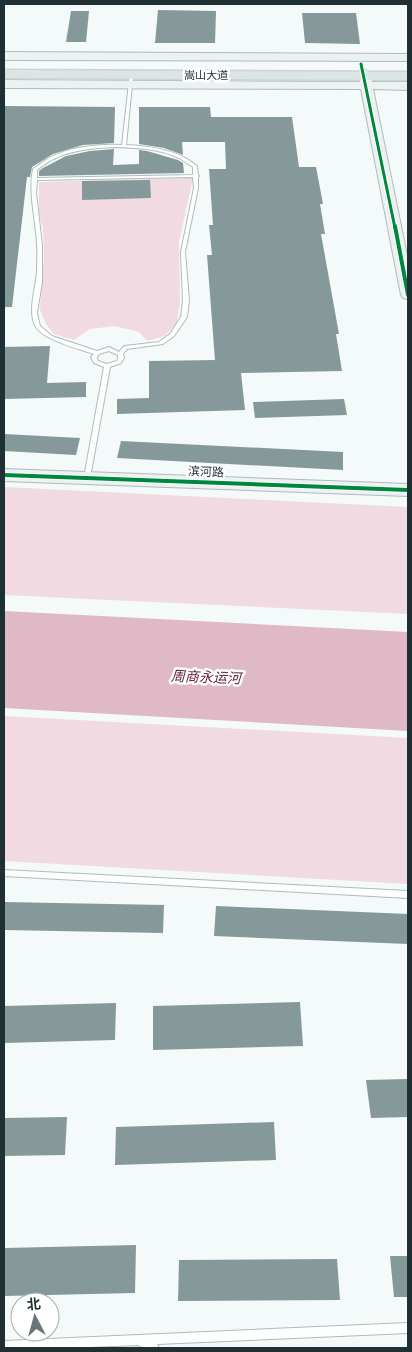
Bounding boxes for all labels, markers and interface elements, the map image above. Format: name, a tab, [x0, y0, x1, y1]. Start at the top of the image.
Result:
street label: 嵩山大道	[184, 69, 228, 82]
street label: 滨河路	[188, 464, 224, 480]
water label: 周商永运河	[171, 668, 244, 686]
north arrow	[10, 1292, 60, 1342]
text: 北	[26, 1295, 41, 1313]

